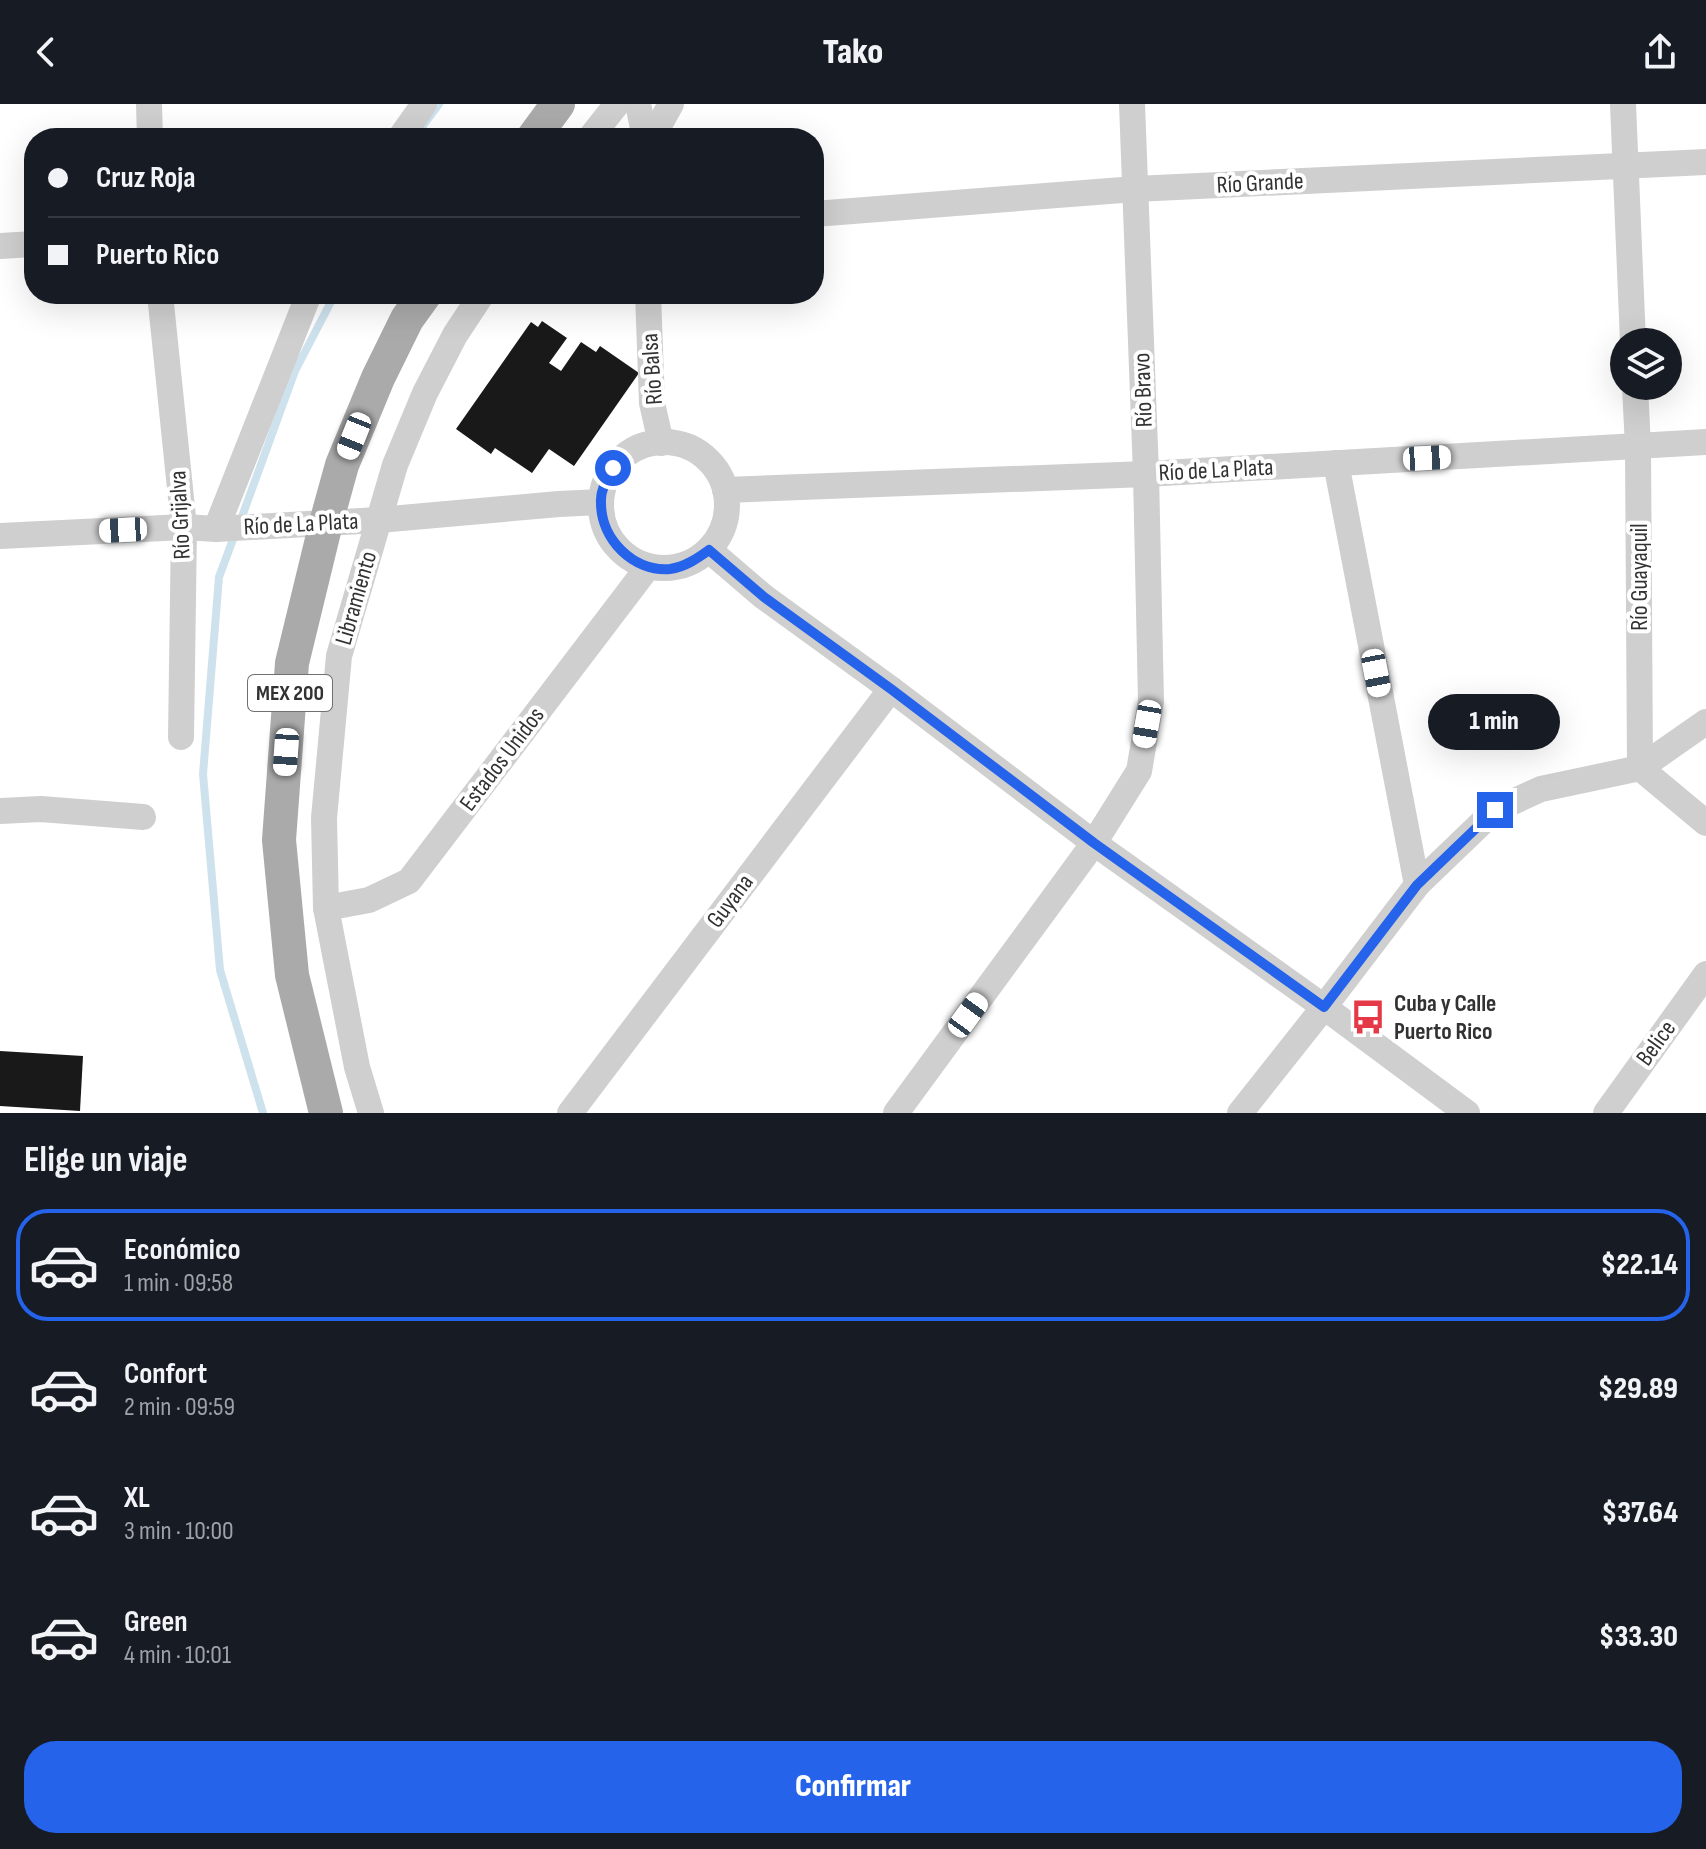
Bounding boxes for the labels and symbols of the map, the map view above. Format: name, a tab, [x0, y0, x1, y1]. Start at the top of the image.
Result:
street label: Río Grande	[1216, 166, 1304, 200]
street label: Río Balsa	[635, 332, 669, 406]
street label: Río Bravo	[1127, 352, 1159, 428]
car	[334, 409, 374, 463]
car	[1402, 445, 1452, 471]
route start	[595, 450, 631, 486]
street label: Río de La Plata	[1158, 453, 1274, 487]
street label: Río Grijalva	[163, 470, 197, 560]
street label: Río de La Plata	[243, 507, 359, 541]
car	[98, 517, 148, 543]
street label: Río Guayaquil	[1625, 523, 1654, 631]
street label: Libramiento	[329, 548, 383, 648]
car	[1360, 647, 1392, 699]
road number: MEX 200	[248, 675, 332, 711]
callout: 1 min	[1429, 694, 1561, 750]
car	[1131, 698, 1163, 750]
street label: Estados Unidos	[454, 701, 550, 817]
car	[272, 727, 300, 777]
route end	[1477, 792, 1513, 828]
street label: Guyana	[700, 868, 760, 934]
car	[944, 989, 992, 1041]
place label: Cuba y Calle Puerto Rico	[1394, 989, 1496, 1046]
bus stop icon: Cuba y Calle Puerto Rico	[1349, 998, 1387, 1036]
street label: Belice	[1630, 1015, 1682, 1071]

